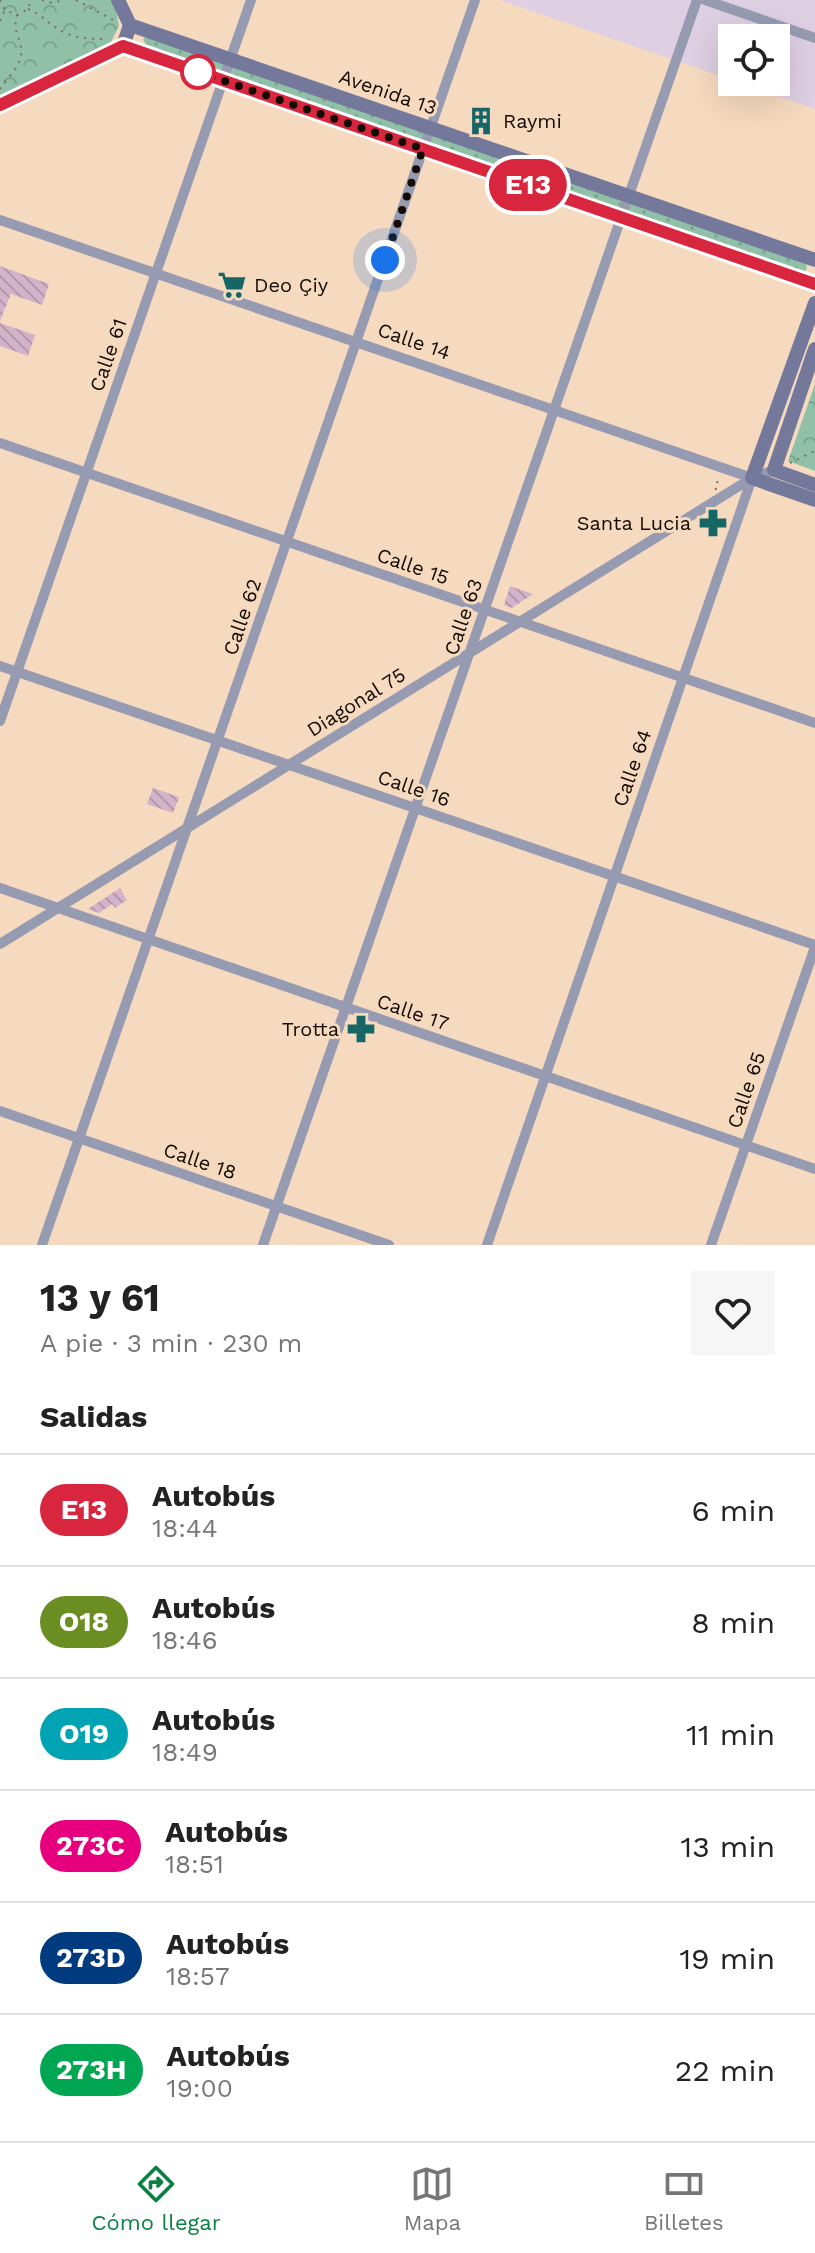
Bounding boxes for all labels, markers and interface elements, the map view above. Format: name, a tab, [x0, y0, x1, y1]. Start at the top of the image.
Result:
map controls	[718, 24, 790, 96]
button: locate	[718, 24, 790, 96]
unlabelled marker	[181, 55, 215, 89]
street label: Avenida 13	[336, 64, 440, 120]
building icon: Raymi	[466, 106, 496, 136]
place label: Raymi	[503, 109, 562, 133]
line badge: E13	[482, 159, 574, 211]
text: E13	[505, 168, 551, 201]
your location	[365, 240, 405, 280]
supermarket icon: Deo Çiy	[217, 270, 247, 300]
place label: Deo Çiy	[254, 273, 329, 297]
street label: Calle 61	[84, 315, 132, 395]
street label: Calle 14	[375, 317, 453, 365]
pharmacy icon: Santa Lucia	[698, 508, 728, 538]
place label: Santa Lucia	[577, 511, 691, 535]
street label: Calle 15	[374, 542, 452, 590]
street label: Calle 62	[218, 576, 266, 658]
street label: Calle 63	[439, 576, 487, 658]
street label: Diagonal 75	[302, 662, 410, 742]
street label: Calle 64	[608, 726, 656, 810]
street label: Calle 16	[375, 764, 453, 812]
street label: Calle 17	[374, 989, 452, 1035]
pharmacy icon: Trotta	[346, 1014, 376, 1044]
place label: Trotta	[282, 1017, 339, 1041]
street label: Calle 65	[722, 1049, 770, 1131]
street label: Calle 18	[160, 1137, 240, 1185]
button: heart	[691, 1271, 775, 1355]
text: 13 y 61	[40, 1276, 160, 1320]
text: A pie · 3 min · 230 m	[40, 1328, 302, 1358]
text: Salidas	[40, 1399, 147, 1434]
text: Autobús	[152, 1478, 275, 1513]
text: E13	[61, 1493, 107, 1526]
text: 6 min	[691, 1493, 775, 1528]
text: 18:44	[152, 1513, 218, 1543]
text: Autobús	[152, 1590, 275, 1625]
text: O18	[59, 1605, 109, 1638]
text: 8 min	[691, 1605, 775, 1640]
text: 18:46	[152, 1625, 218, 1655]
text: Autobús	[152, 1702, 275, 1737]
text: O19	[59, 1717, 109, 1750]
text: 11 min	[686, 1717, 775, 1752]
text: 18:49	[152, 1737, 218, 1767]
text: Autobús	[165, 1814, 288, 1849]
text: 273C	[56, 1829, 125, 1862]
text: 13 min	[680, 1829, 775, 1864]
text: 18:51	[165, 1849, 224, 1879]
text: Autobús	[166, 1926, 289, 1961]
text: 273D	[56, 1941, 126, 1974]
text: 19 min	[679, 1941, 775, 1976]
text: 18:57	[166, 1961, 230, 1991]
text: Autobús	[167, 2038, 290, 2073]
text: 273H	[56, 2053, 127, 2086]
text: 22 min	[675, 2053, 775, 2088]
text: 19:00	[167, 2073, 233, 2103]
tab: Cómo llegar	[91, 2162, 221, 2235]
tab: Mapa	[404, 2162, 461, 2235]
tab: Billetes	[644, 2162, 724, 2235]

